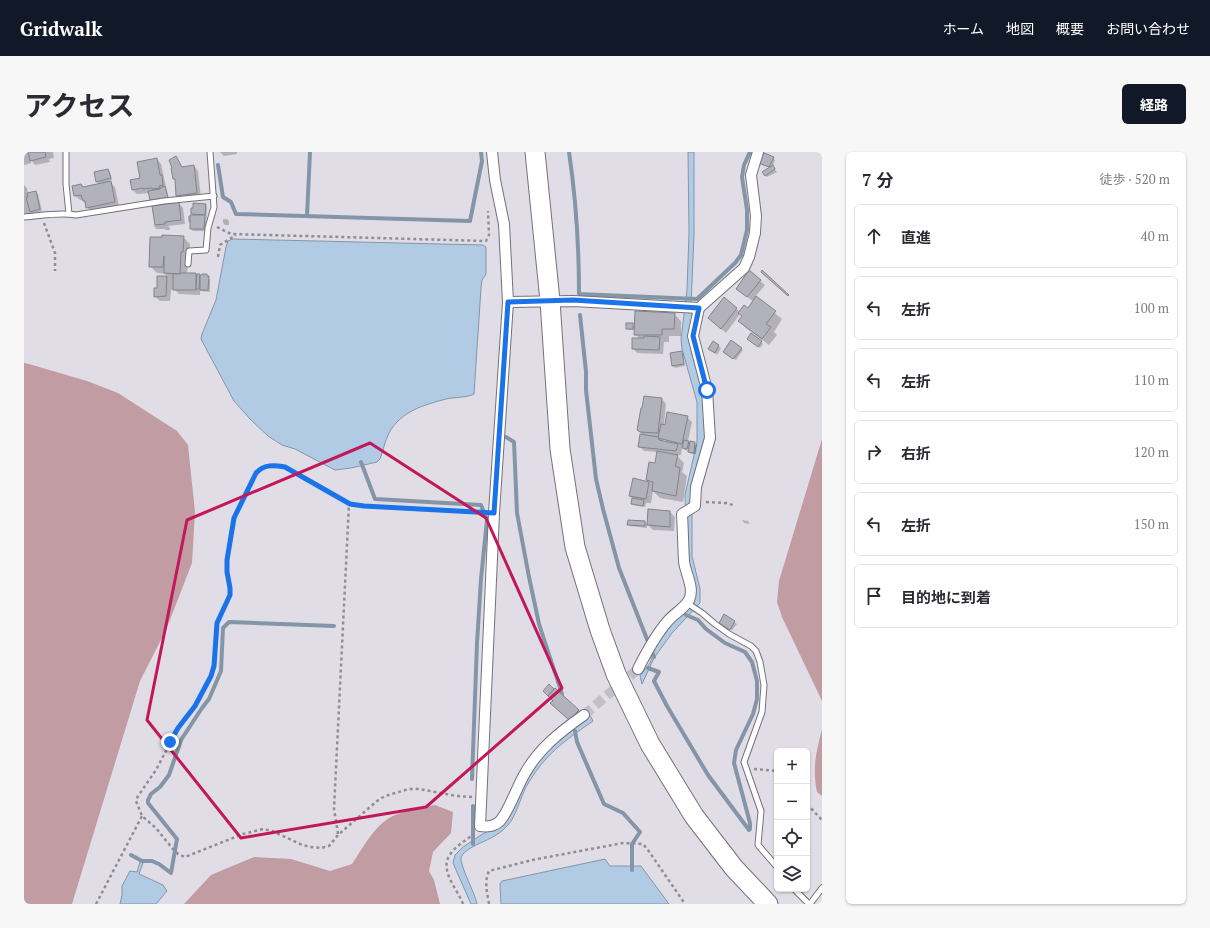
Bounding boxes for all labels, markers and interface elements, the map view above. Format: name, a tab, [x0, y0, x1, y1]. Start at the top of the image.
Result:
text: Gridwalk	[20, 16, 102, 41]
text: ホーム	[942, 19, 984, 38]
text: 地図	[1006, 19, 1034, 38]
text: 概要	[1056, 19, 1084, 38]
text: お問い合わせ	[1106, 19, 1190, 38]
button: 経路	[1122, 84, 1186, 124]
text: アクセス	[24, 87, 135, 124]
text: 7 分	[862, 168, 893, 191]
text: 徒歩 · 520 m	[1099, 170, 1170, 188]
icon: ahead	[863, 225, 885, 247]
text: 直進	[901, 227, 931, 247]
text: 40 m	[1141, 227, 1169, 245]
icon: left	[863, 297, 885, 319]
text: 左折	[901, 299, 931, 319]
text: 100 m	[1134, 299, 1169, 317]
icon: left	[863, 369, 885, 391]
text: 左折	[901, 371, 931, 391]
text: 110 m	[1134, 371, 1169, 389]
route start	[698, 381, 716, 399]
icon: right	[863, 441, 885, 463]
text: 右折	[901, 443, 931, 463]
text: 120 m	[1134, 443, 1169, 461]
icon: left	[863, 513, 885, 535]
text: 左折	[901, 515, 931, 535]
text: 150 m	[1134, 515, 1169, 533]
icon: arrive	[863, 585, 885, 607]
text: 目的地に到着	[901, 587, 991, 607]
route end	[161, 733, 179, 751]
map controls	[774, 748, 810, 892]
button: +	[774, 748, 810, 784]
button: −	[774, 784, 810, 820]
button: locate	[774, 820, 810, 856]
button: layers	[774, 856, 810, 892]

